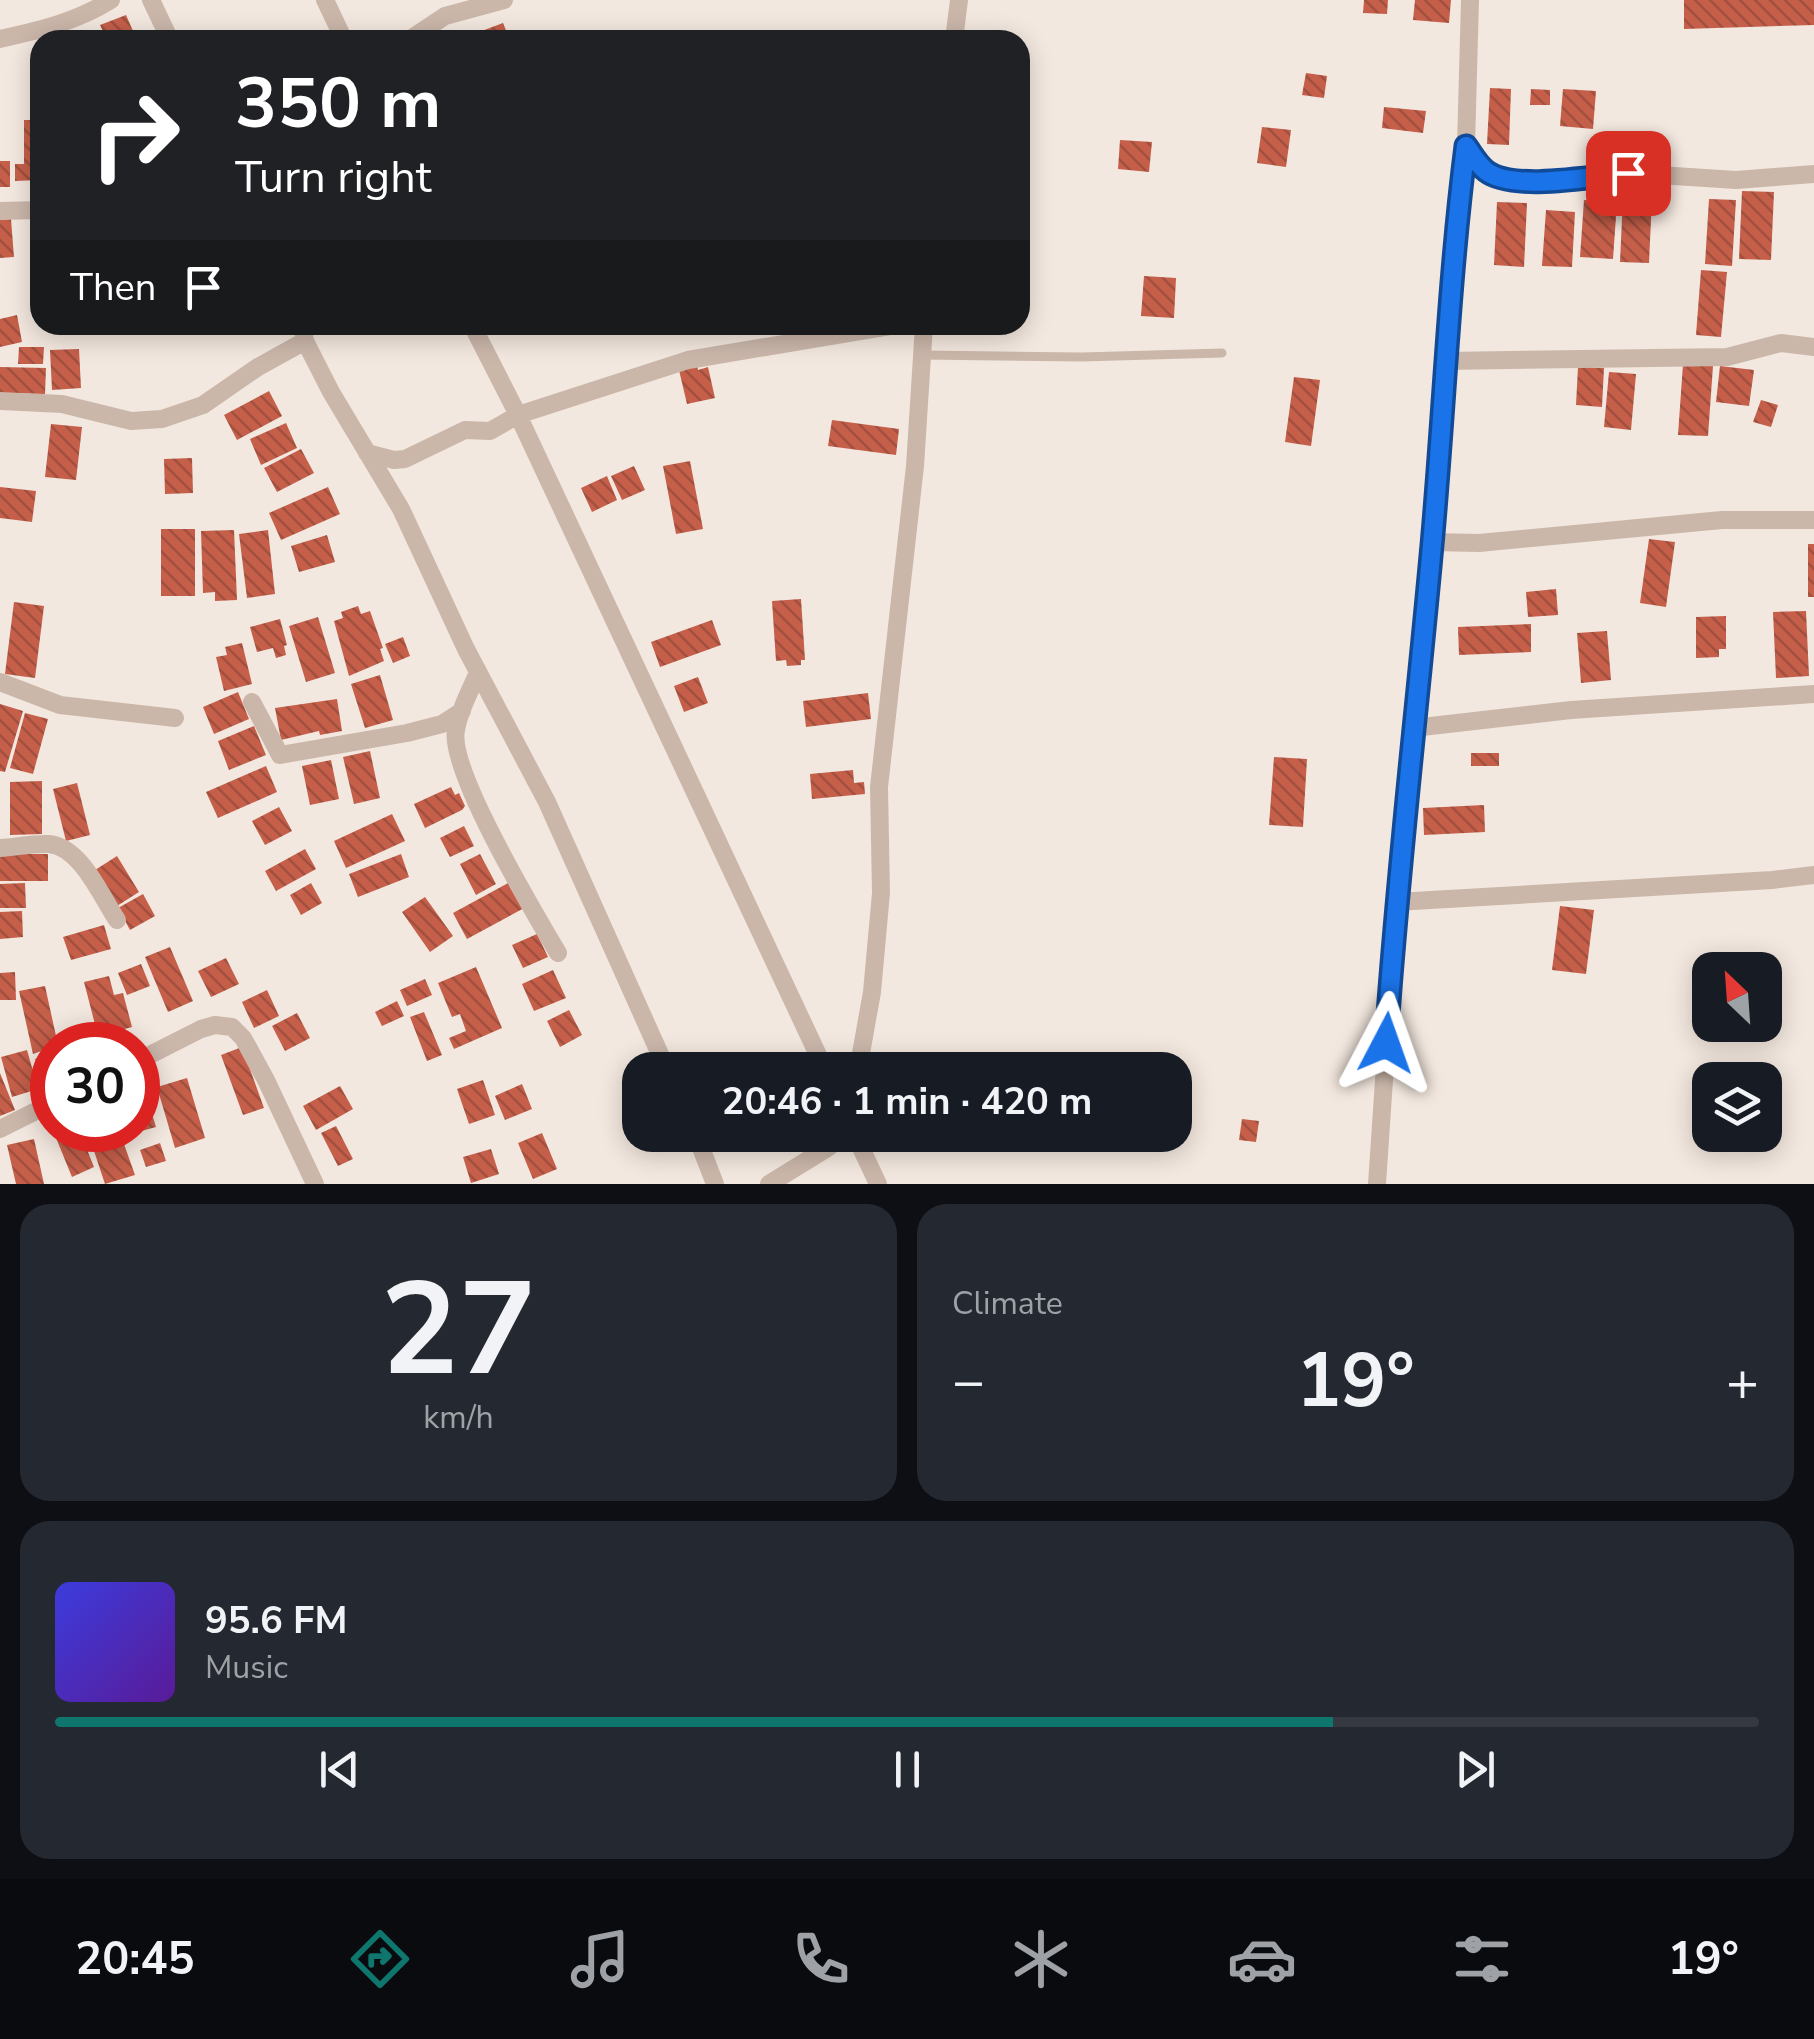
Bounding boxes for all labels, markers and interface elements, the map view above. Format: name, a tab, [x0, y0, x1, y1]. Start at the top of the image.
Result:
text: 350 m	[235, 56, 441, 152]
icon: right	[70, 70, 200, 200]
pin	[1586, 131, 1671, 216]
icon: arrive	[1601, 146, 1656, 201]
text: Turn right	[235, 147, 432, 208]
icon: arrive	[176, 260, 231, 315]
text: Then	[70, 262, 156, 313]
north arrow	[1692, 952, 1782, 1042]
map controls	[1692, 952, 1782, 1152]
position arrow	[1334, 991, 1438, 1095]
speed limit sign: 30	[30, 1022, 160, 1152]
button: layers	[1692, 1062, 1782, 1152]
text: 20:46 · 1 min · 420 m	[722, 1076, 1092, 1127]
text: 27	[380, 1242, 537, 1419]
text: Climate	[952, 1282, 1063, 1325]
text: 19°	[1296, 1330, 1415, 1432]
text: −	[952, 1344, 985, 1419]
text: +	[1726, 1344, 1759, 1419]
text: km/h	[423, 1396, 494, 1439]
text: 95.6 FM	[205, 1595, 347, 1646]
text: Music	[205, 1646, 288, 1689]
icon: previous	[312, 1742, 367, 1797]
icon: pause	[880, 1742, 935, 1797]
icon: next	[1448, 1742, 1503, 1797]
icon: directions	[345, 1924, 415, 1994]
icon: music	[565, 1924, 635, 1994]
icon: phone	[786, 1924, 856, 1994]
icon: climate	[1006, 1924, 1076, 1994]
icon: car	[1227, 1924, 1297, 1994]
icon: filters	[1447, 1924, 1517, 1994]
text: 20:45	[75, 1929, 194, 1990]
text: 19°	[1668, 1929, 1739, 1990]

